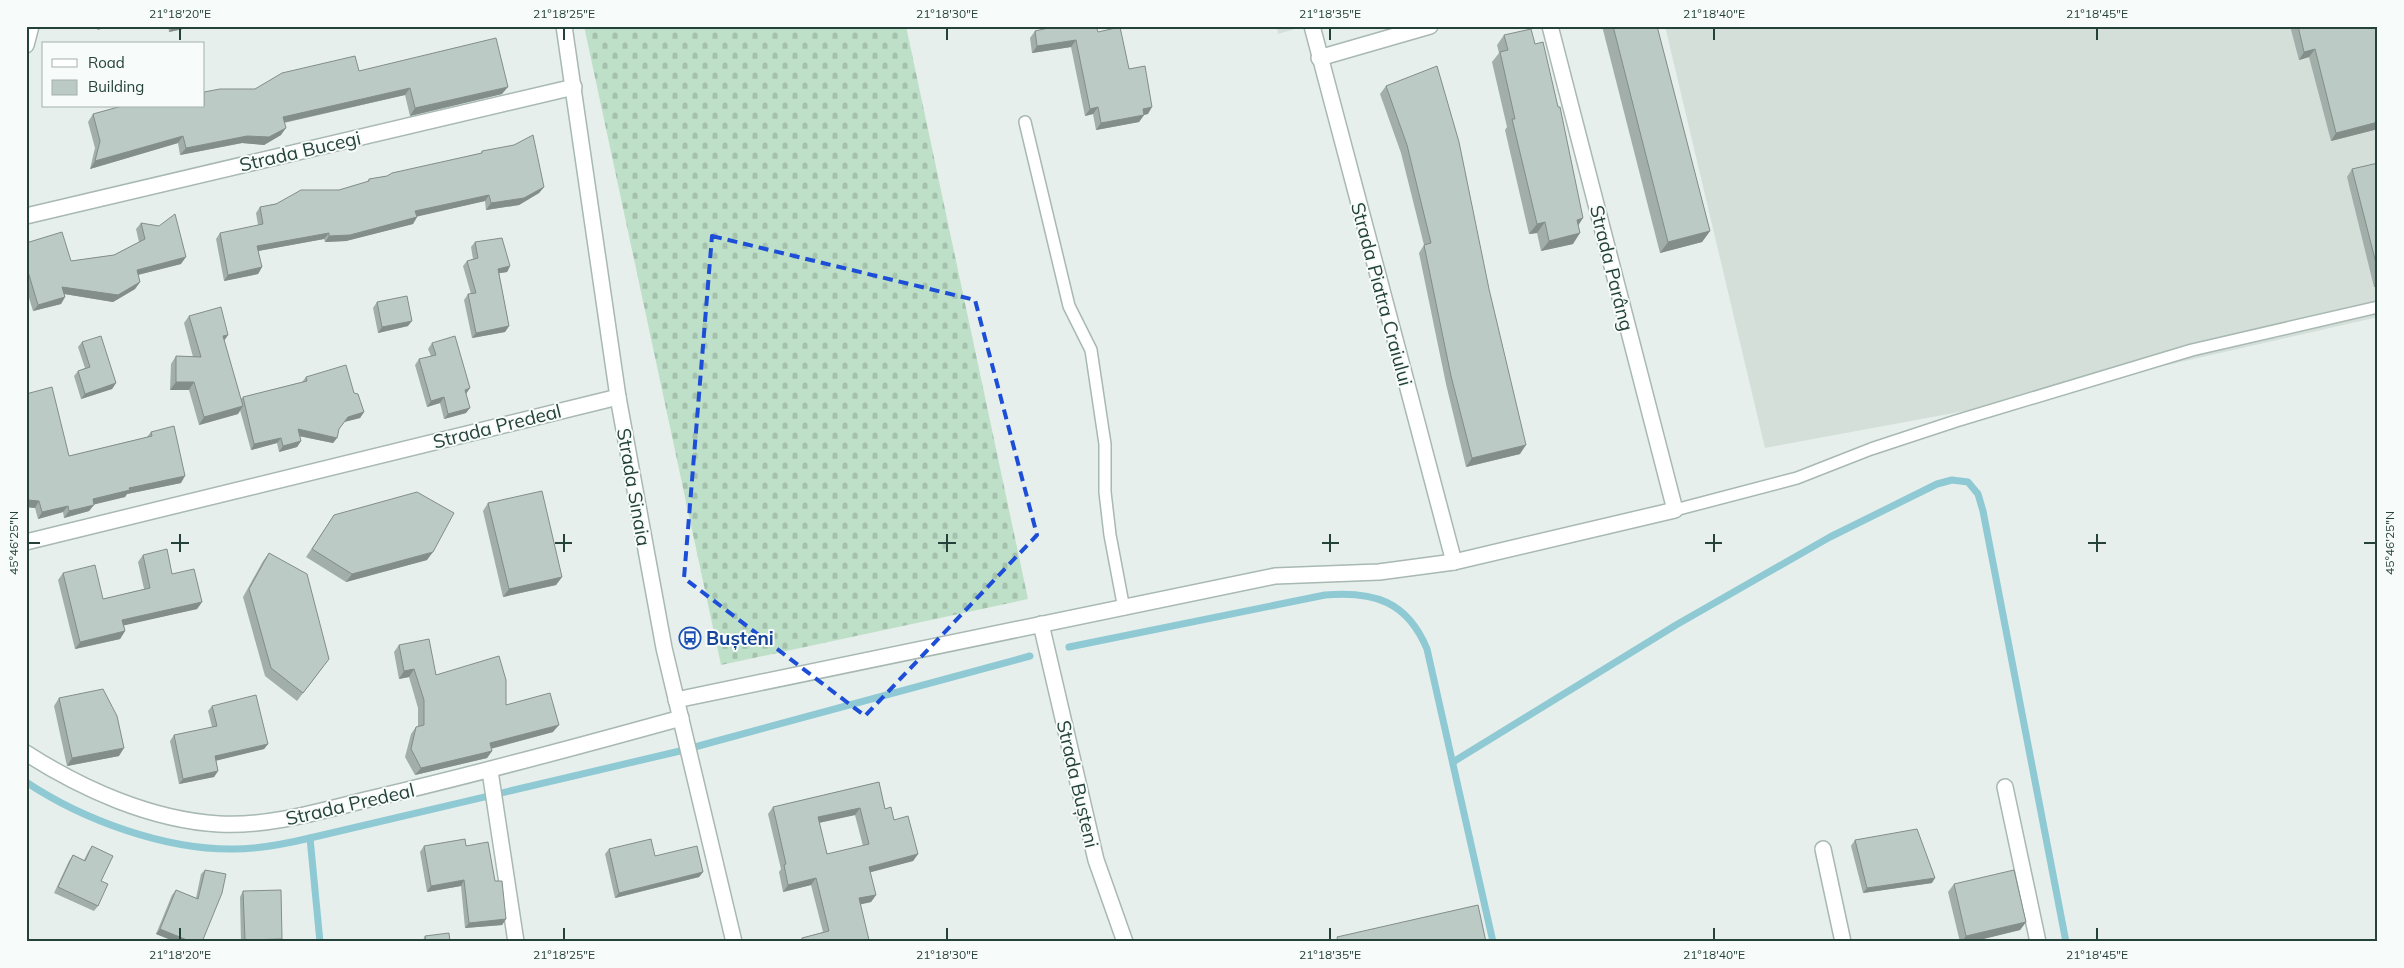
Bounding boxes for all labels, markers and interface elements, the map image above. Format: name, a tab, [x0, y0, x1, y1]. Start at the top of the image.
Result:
text: 21°18'20"E	[149, 6, 211, 21]
text: 21°18'25"E	[533, 6, 595, 21]
text: 21°18'30"E	[916, 6, 978, 21]
text: 21°18'35"E	[1299, 6, 1361, 21]
text: 21°18'40"E	[1683, 6, 1745, 21]
text: 21°18'45"E	[2066, 6, 2128, 21]
legend	[42, 42, 205, 108]
text: Road	[88, 53, 125, 72]
text: Building	[88, 77, 144, 96]
street label: Strada Bucegi	[237, 125, 363, 177]
street label: Strada Piatra Craiului	[1346, 200, 1418, 388]
street label: Strada Parâng	[1585, 203, 1639, 333]
street label: Strada Predeal	[430, 398, 564, 454]
street label: Strada Sinaia	[612, 426, 656, 548]
text: 45°46'25"N	[6, 511, 21, 575]
text: 45°46'25"N	[2382, 511, 2397, 575]
bus stop icon: Bușteni	[678, 626, 702, 650]
place label: Bușteni	[706, 626, 774, 650]
street label: Strada Bușteni	[1051, 718, 1104, 850]
street label: Strada Predeal	[283, 778, 417, 830]
text: 21°18'20"E	[149, 947, 211, 962]
text: 21°18'25"E	[533, 947, 595, 962]
text: 21°18'30"E	[916, 947, 978, 962]
text: 21°18'35"E	[1299, 947, 1361, 962]
text: 21°18'40"E	[1683, 947, 1745, 962]
text: 21°18'45"E	[2066, 947, 2128, 962]

